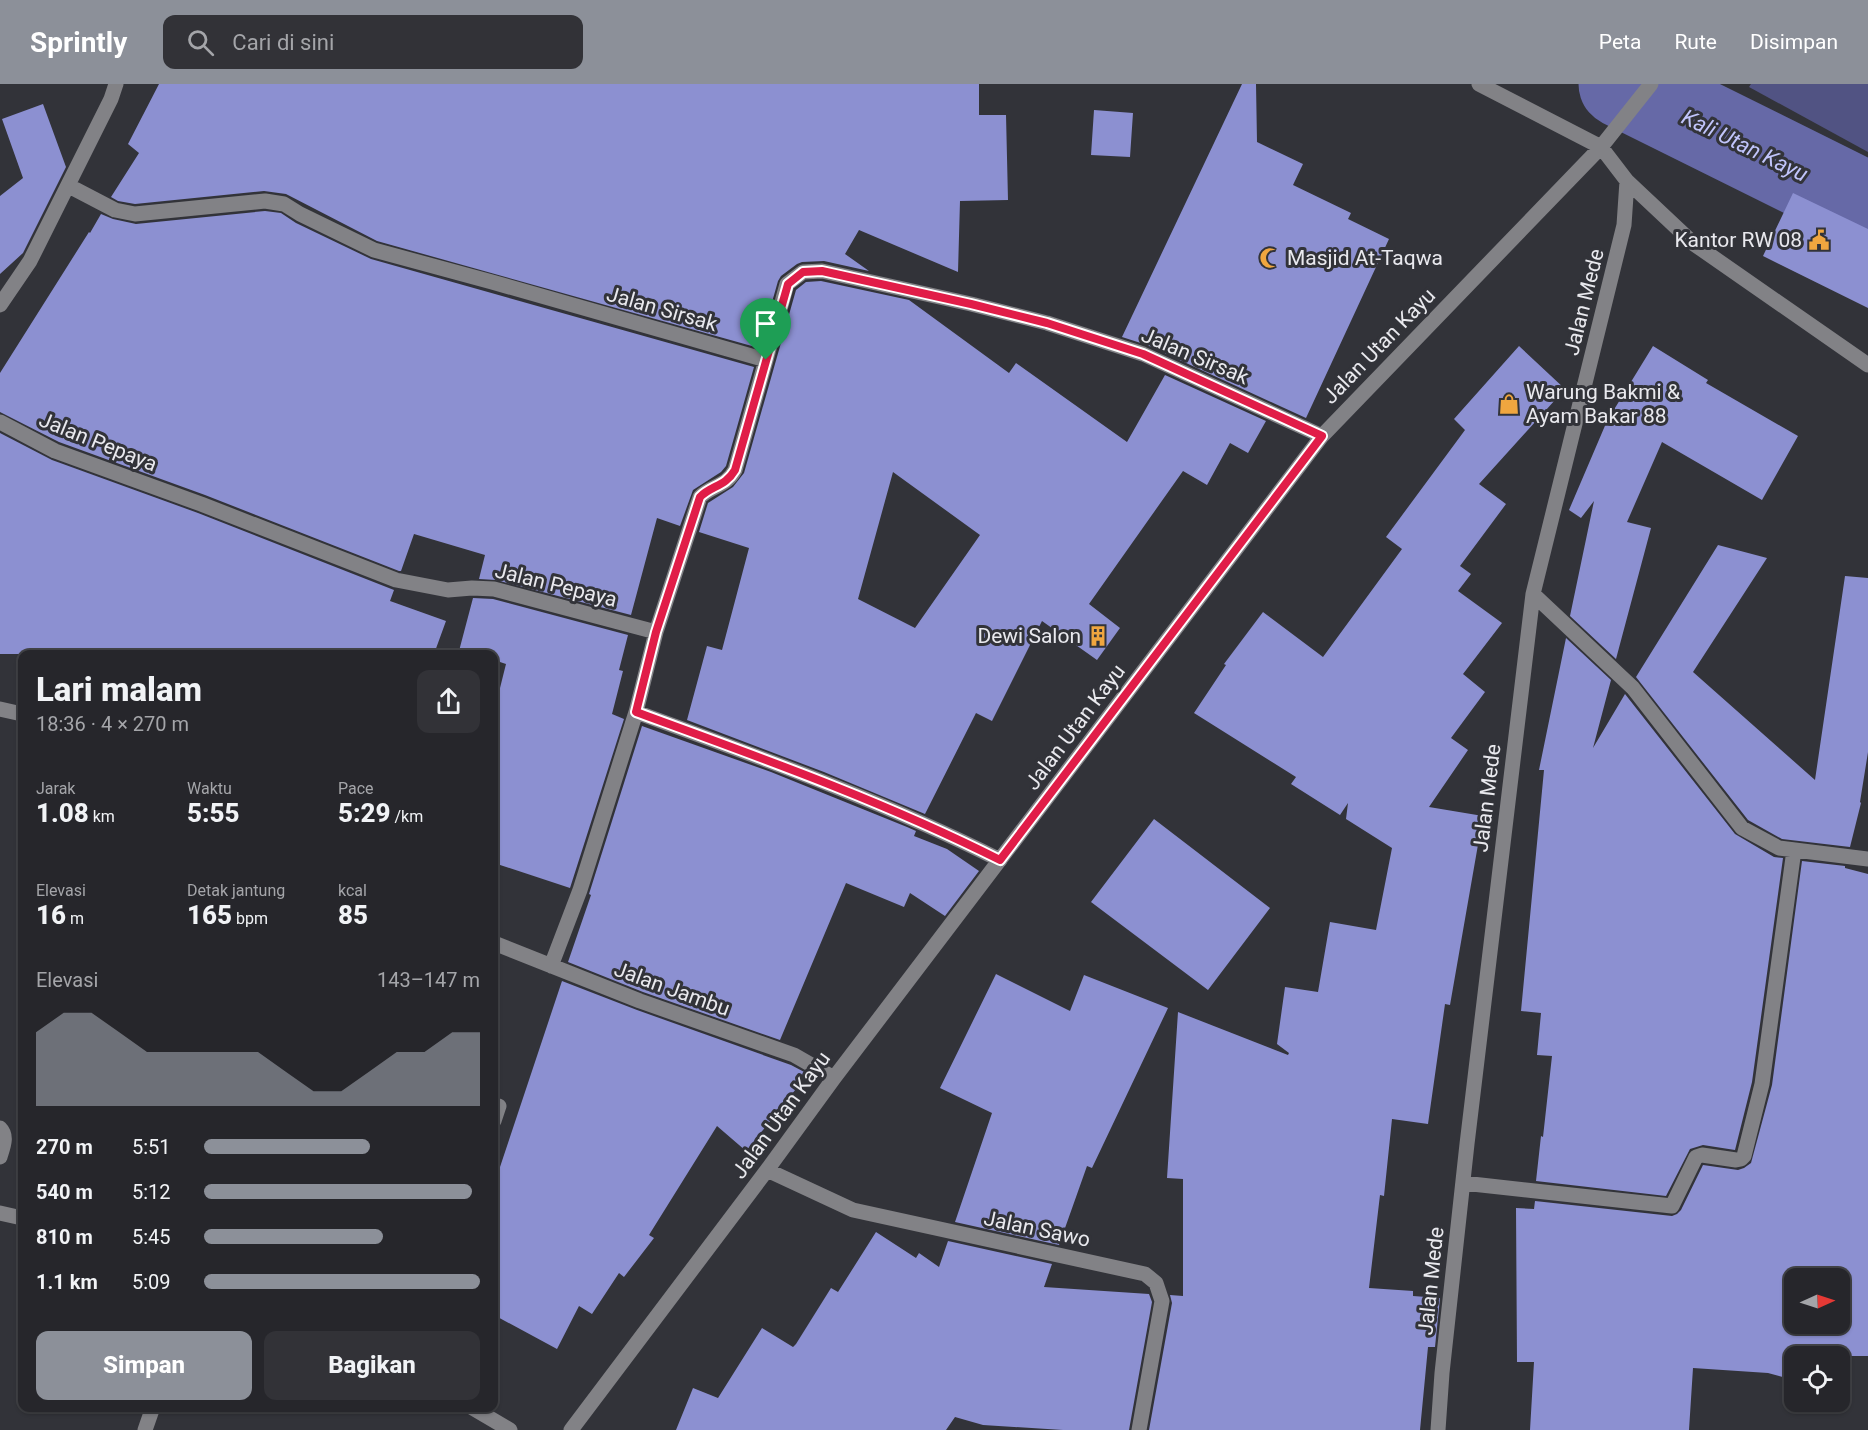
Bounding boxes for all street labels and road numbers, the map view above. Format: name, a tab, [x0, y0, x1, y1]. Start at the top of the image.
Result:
street label: Jalan Mede	[1559, 246, 1609, 358]
street label: Jalan Sirsak	[604, 282, 720, 336]
street label: Jalan Utan Kayu	[1318, 283, 1440, 409]
street label: Jalan Sirsak	[1138, 323, 1252, 389]
street label: Jalan Pepaya	[36, 407, 160, 477]
street label: Jalan Pepaya	[493, 558, 619, 612]
street label: Jalan Utan Kayu	[1020, 659, 1130, 795]
street label: Jalan Mede	[1468, 743, 1506, 853]
street label: Jalan Jambu	[611, 957, 733, 1021]
street label: Jalan Utan Kayu	[727, 1047, 835, 1183]
street label: Jalan Sawo	[982, 1206, 1092, 1252]
street label: Jalan Mede	[1413, 1226, 1449, 1336]

